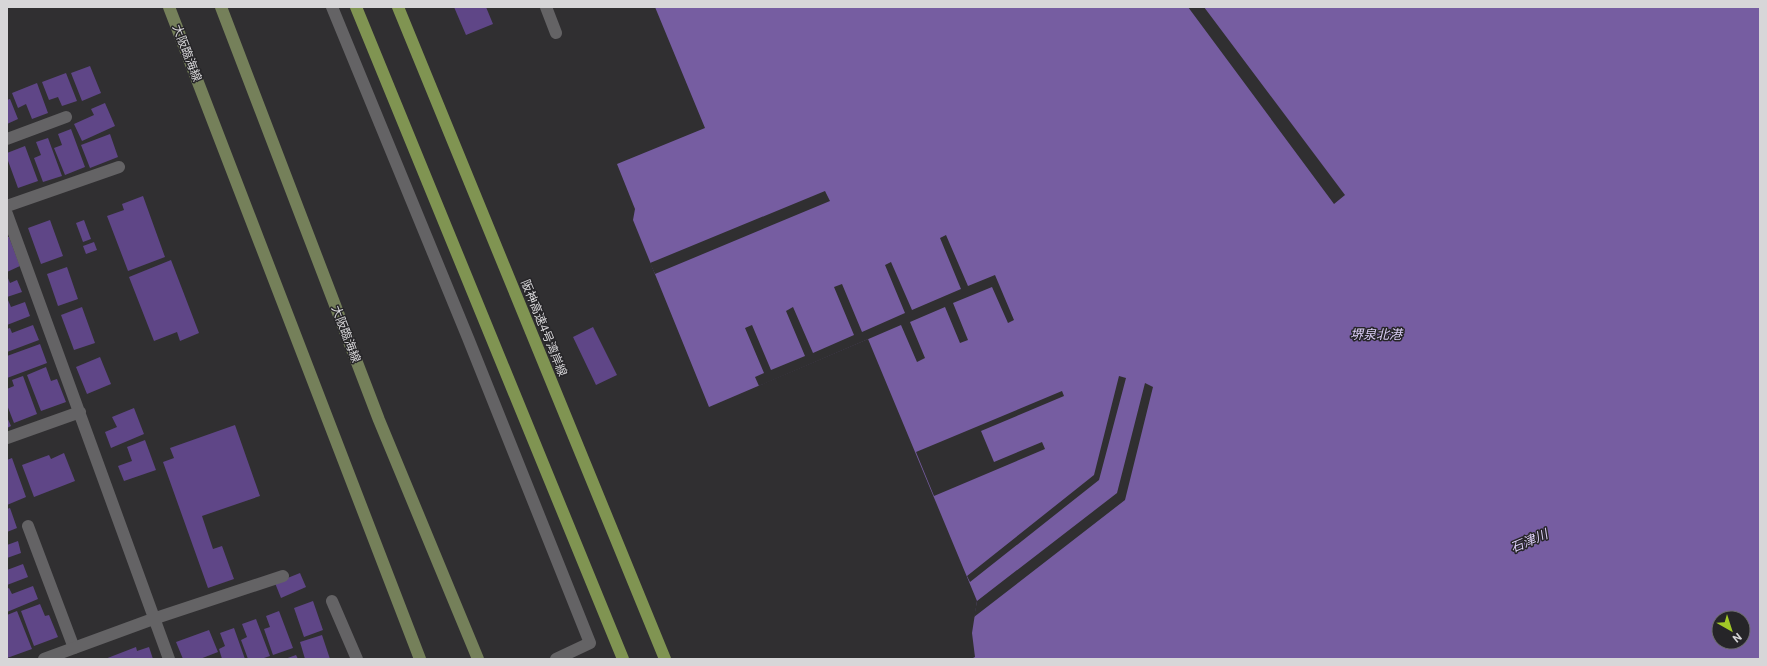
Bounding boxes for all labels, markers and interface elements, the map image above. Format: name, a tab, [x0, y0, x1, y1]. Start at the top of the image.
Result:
street label: 大阪臨海線	[170, 22, 204, 84]
street label: 阪神高速4号湾岸線	[518, 278, 570, 378]
street label: 大阪臨海線	[329, 303, 363, 365]
water label: 堺泉北港	[1350, 327, 1404, 342]
water label: 石津川	[1508, 526, 1552, 556]
north arrow	[1711, 610, 1751, 650]
text: N	[1730, 630, 1744, 645]

